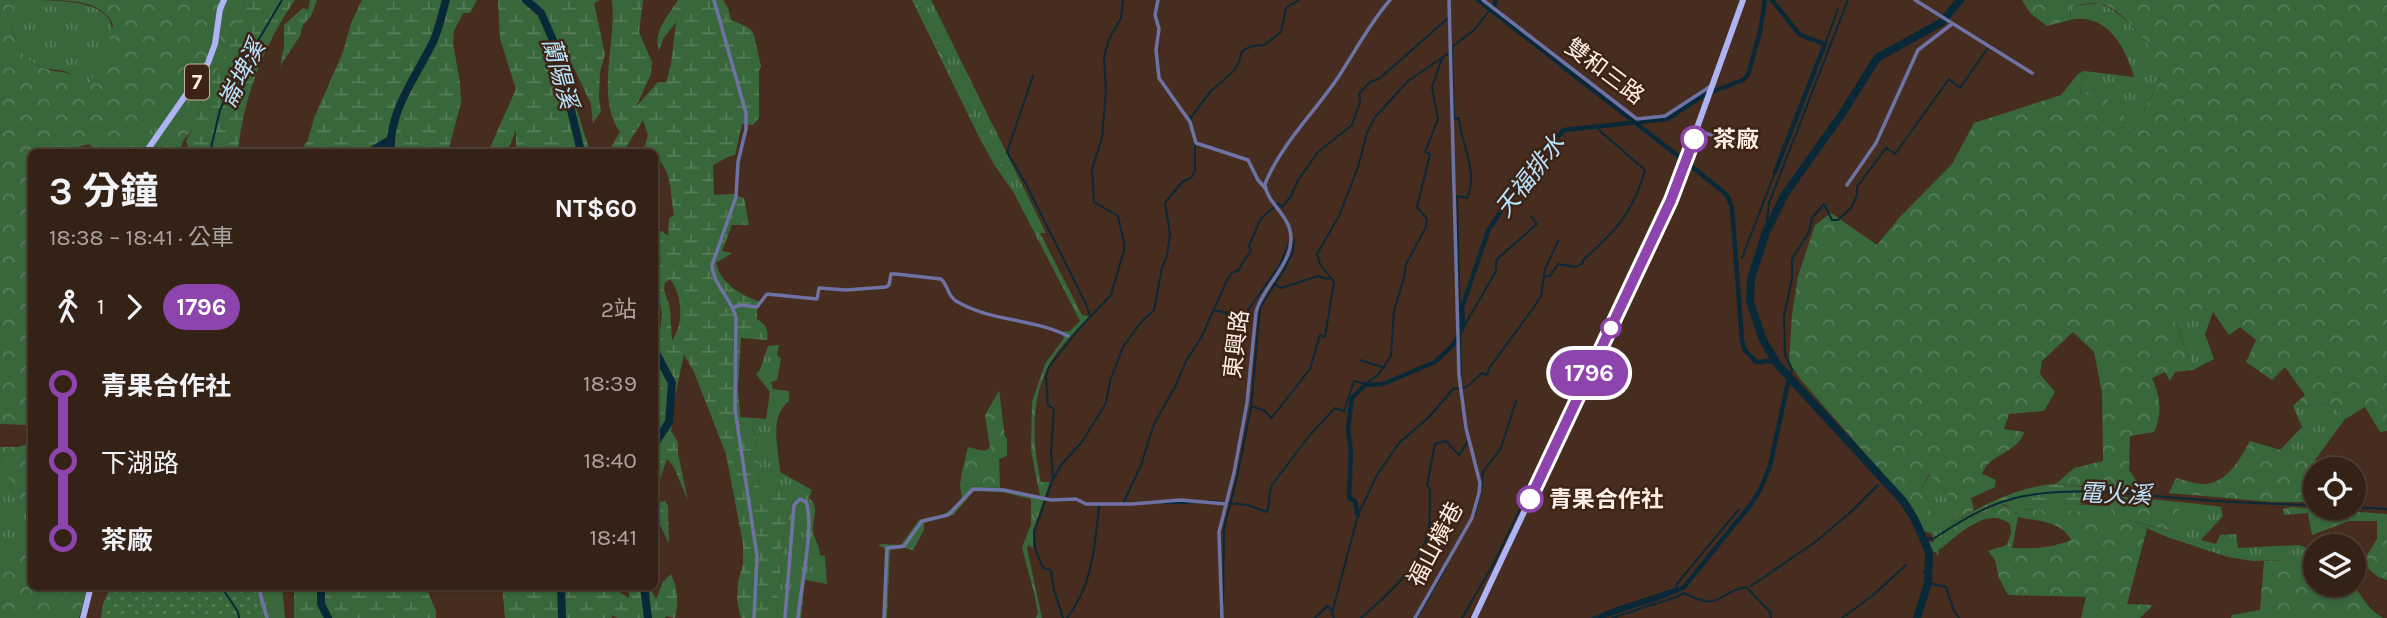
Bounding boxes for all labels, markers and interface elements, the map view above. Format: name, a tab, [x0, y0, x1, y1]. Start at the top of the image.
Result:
water label: 崙埤溪	[213, 33, 272, 112]
street label: 雙和三路	[1560, 33, 1650, 110]
water label: 蘭陽溪	[537, 35, 584, 114]
road number: 7	[185, 64, 209, 100]
marker: 茶廠	[1681, 126, 1707, 152]
place label: 茶廠	[1713, 126, 1759, 153]
water label: 天福排水	[1489, 129, 1571, 222]
text: 3 分鐘	[49, 169, 158, 214]
text: NT$60	[554, 193, 637, 224]
text: 18:38 – 18:41 · 公車	[49, 224, 234, 251]
icon: walk	[49, 288, 87, 326]
icon: forward	[115, 288, 153, 326]
text: 1	[97, 293, 105, 320]
text: 1796	[177, 293, 226, 321]
text: 2站	[601, 296, 637, 323]
street label: 東興路	[1219, 308, 1254, 380]
unlabelled marker	[1601, 318, 1621, 338]
line badge: 1796	[1540, 350, 1638, 396]
text: 1796	[1564, 359, 1614, 387]
text: 18:39	[583, 370, 637, 397]
text: 青果合作社	[101, 371, 231, 402]
text: 18:40	[583, 447, 637, 474]
text: 下湖路	[101, 448, 179, 479]
map controls	[2303, 457, 2366, 597]
button: locate	[2303, 457, 2366, 520]
water label: 電火溪	[2079, 479, 2154, 509]
marker: 青果合作社	[1517, 486, 1543, 512]
place label: 青果合作社	[1549, 486, 1664, 513]
street label: 福山橫巷	[1402, 497, 1469, 591]
text: 18:41	[590, 524, 637, 551]
text: 茶廠	[101, 525, 153, 556]
button: layers	[2303, 534, 2366, 597]

